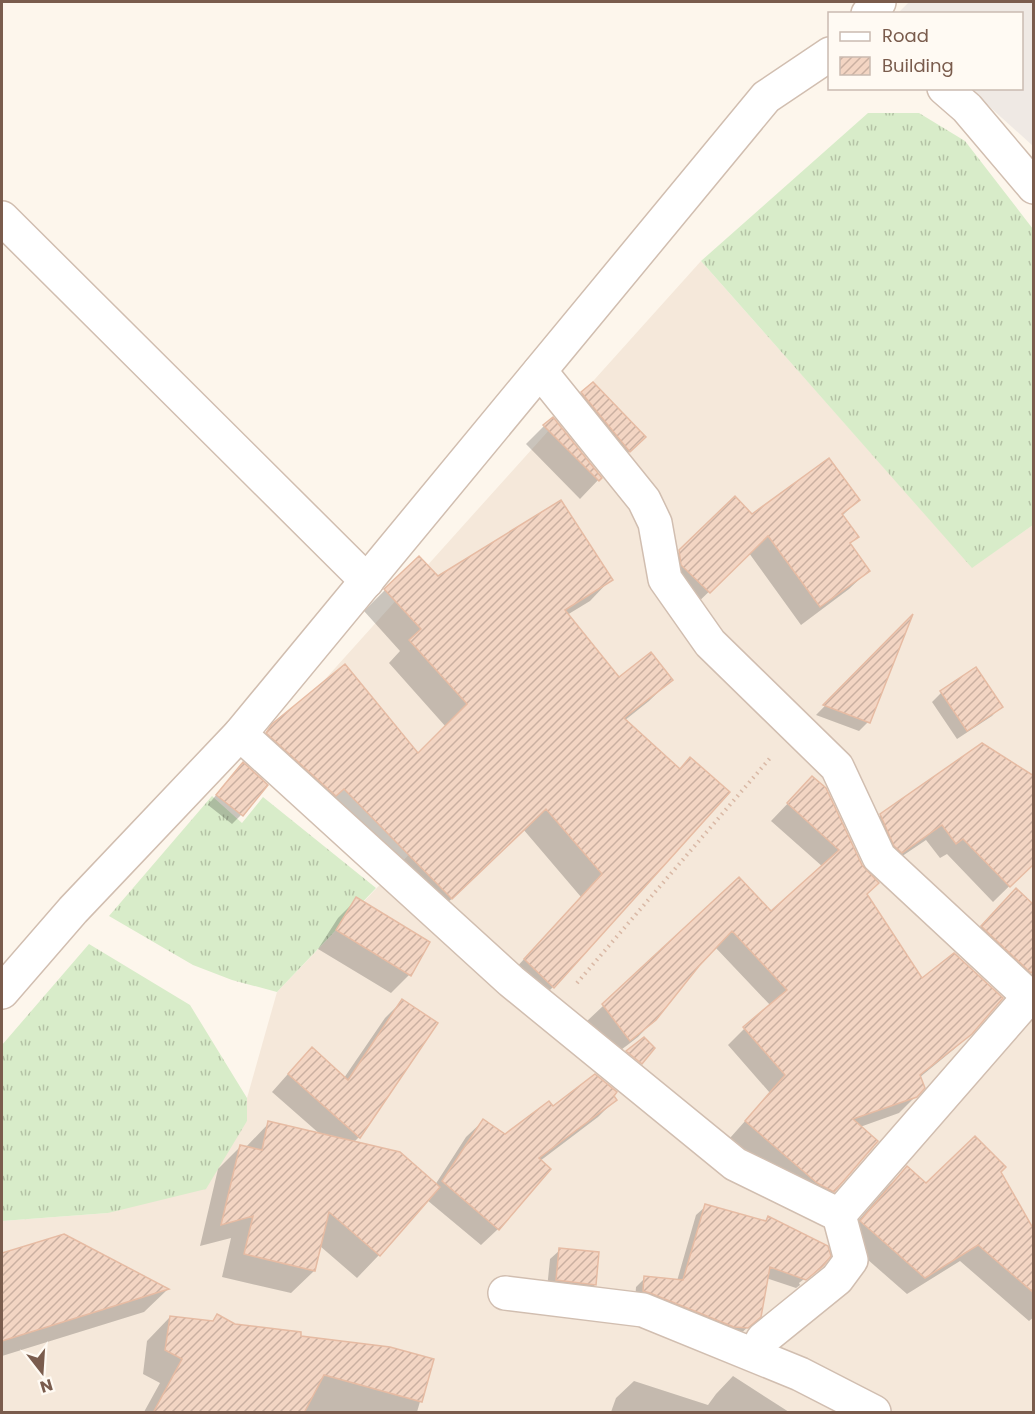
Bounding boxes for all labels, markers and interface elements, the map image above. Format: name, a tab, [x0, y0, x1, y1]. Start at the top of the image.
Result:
legend	[828, 12, 1023, 90]
text: Road	[882, 23, 929, 48]
text: Building	[882, 53, 954, 78]
north arrow	[12, 1342, 72, 1402]
text: N	[37, 1373, 55, 1399]

